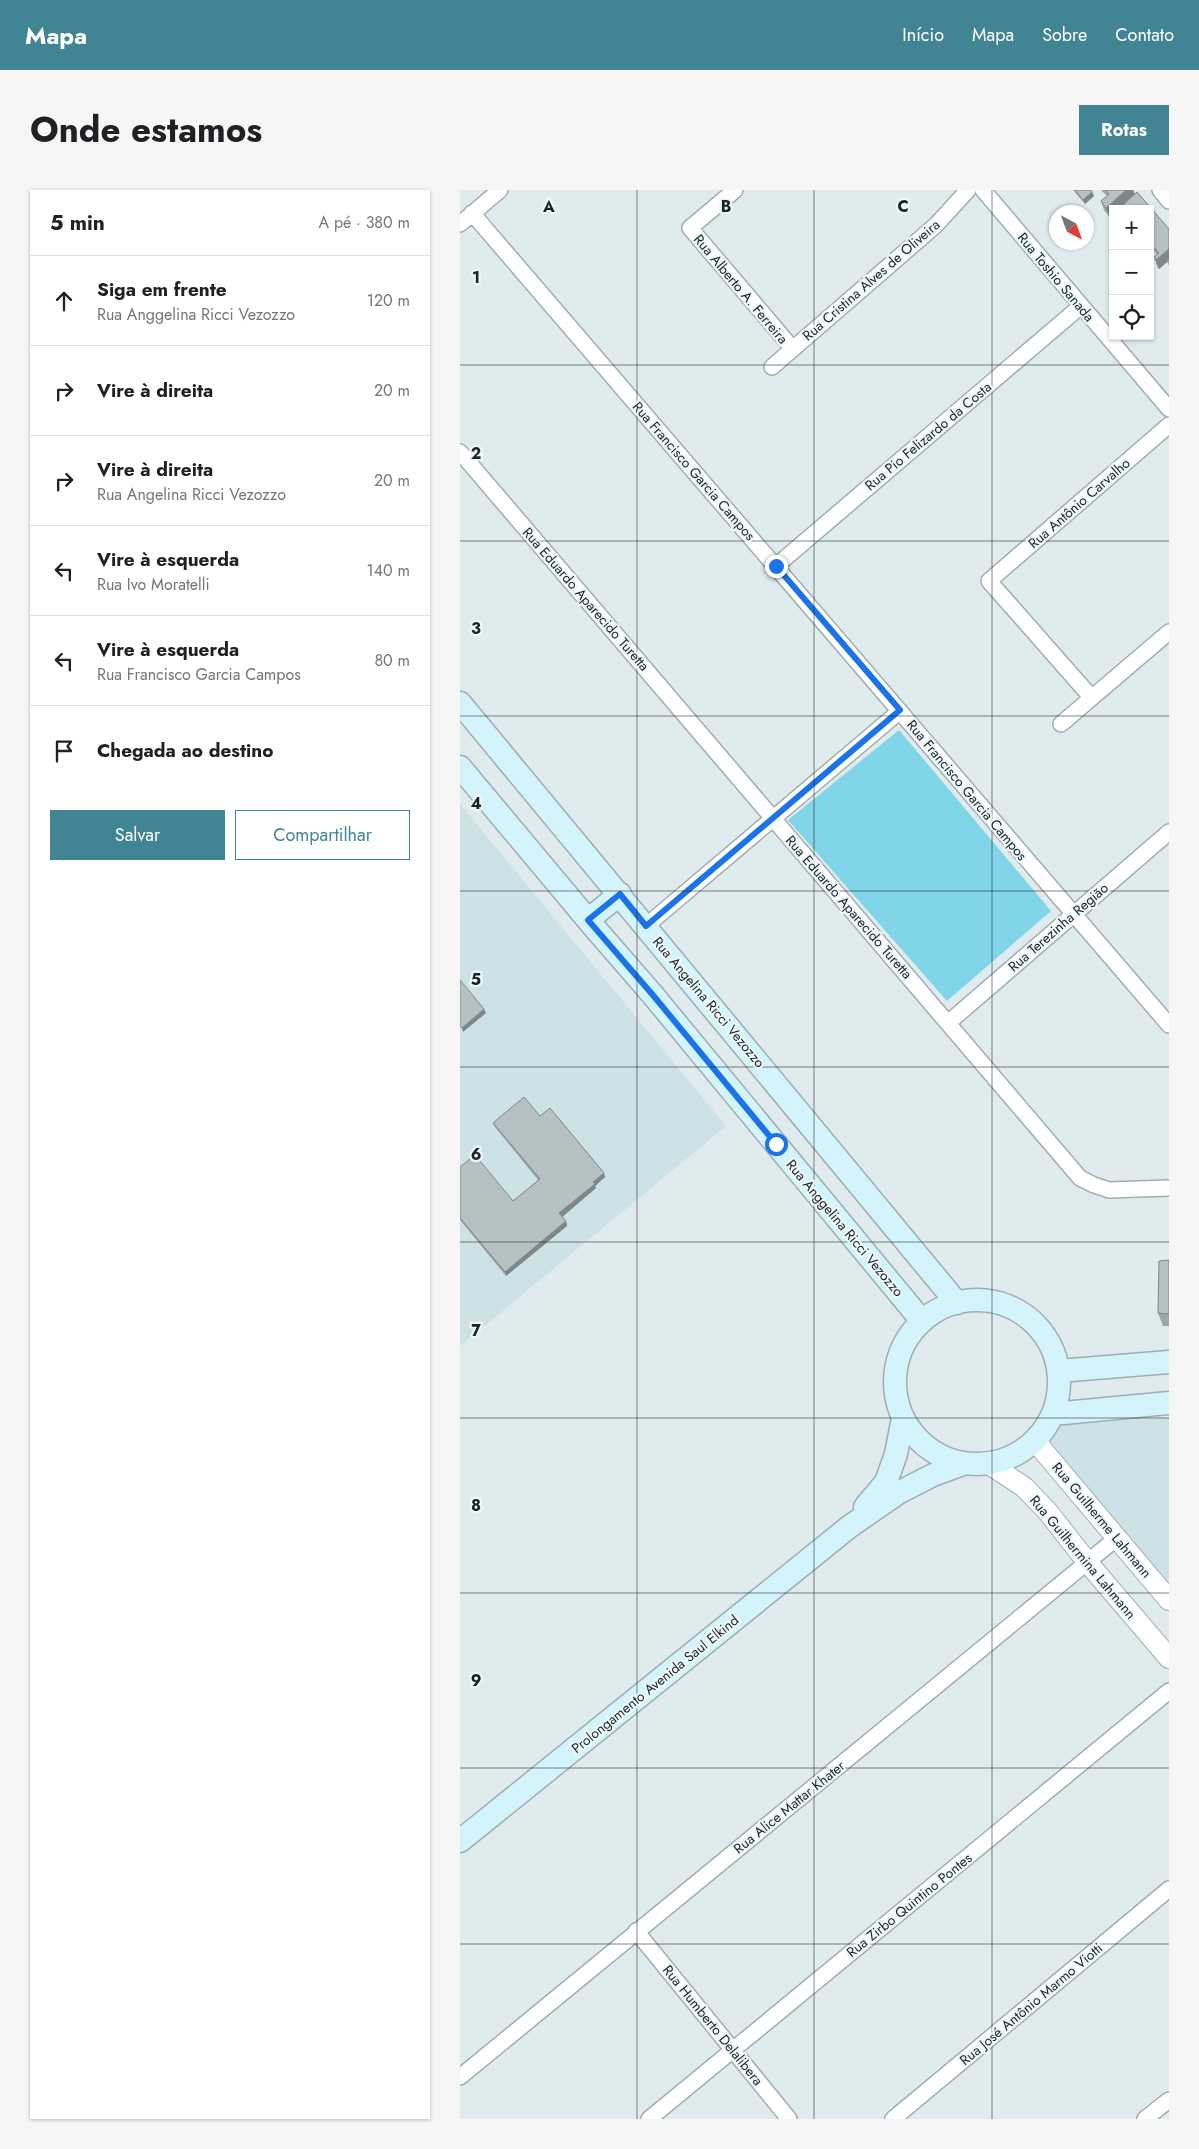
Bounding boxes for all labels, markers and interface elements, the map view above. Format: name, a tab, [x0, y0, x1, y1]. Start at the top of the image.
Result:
text: Mapa	[25, 18, 87, 53]
text: Início	[902, 22, 944, 48]
text: Mapa	[972, 22, 1014, 48]
text: Sobre	[1042, 22, 1087, 48]
text: Contato	[1115, 22, 1174, 48]
text: Onde estamos	[30, 105, 262, 155]
button: Rotas	[1079, 105, 1169, 155]
text: A	[542, 195, 555, 218]
text: B	[721, 195, 731, 218]
text: C	[897, 195, 909, 218]
north arrow	[1049, 205, 1094, 250]
map controls	[1109, 205, 1154, 340]
button: +	[1109, 205, 1154, 250]
text: 5 min	[50, 208, 105, 238]
text: A pé · 380 m	[319, 211, 410, 234]
street label: Rua Cristina Alves de Oliveira	[798, 215, 944, 345]
street label: Rua Toshio Sanada	[1013, 228, 1099, 326]
street label: Rua Alberto A. Ferreira	[689, 230, 793, 348]
button: −	[1109, 250, 1154, 295]
text: 1	[472, 266, 480, 289]
text: Siga em frente	[97, 276, 227, 303]
icon: ahead	[50, 287, 78, 315]
text: 120 m	[367, 289, 410, 312]
button: locate	[1109, 295, 1154, 340]
text: Rua Anggelina Ricci Vezozzo	[97, 303, 295, 326]
icon: right	[50, 377, 78, 405]
text: Vire à direita	[97, 377, 213, 404]
street label: Rua Pio Felizardo da Costa	[860, 377, 996, 495]
text: 20 m	[374, 379, 410, 402]
street label: Rua Francisco Garcia Campos	[628, 397, 760, 545]
text: 2	[471, 442, 481, 465]
street label: Rua Antônio Carvalho	[1024, 453, 1135, 553]
text: Vire à direita	[97, 456, 213, 483]
icon: right	[50, 467, 78, 495]
text: 20 m	[374, 469, 410, 492]
text: Rua Angelina Ricci Vezozzo	[97, 483, 286, 506]
street label: Rua Eduardo Aparecido Turetta	[518, 523, 654, 675]
text: Vire à esquerda	[97, 546, 239, 573]
route end	[765, 555, 788, 578]
icon: left	[50, 557, 78, 585]
text: 140 m	[367, 559, 410, 582]
text: Rua Ivo Moratelli	[97, 573, 210, 596]
text: 3	[471, 617, 481, 640]
text: Vire à esquerda	[97, 636, 239, 663]
icon: left	[50, 647, 78, 675]
text: 80 m	[374, 649, 410, 672]
text: Rua Francisco Garcia Campos	[97, 663, 301, 686]
street label: Rua Francisco Garcia Campos	[902, 715, 1032, 865]
icon: arrive	[50, 737, 78, 765]
text: Chegada ao destino	[97, 737, 273, 764]
text: 4	[470, 792, 482, 815]
button: Salvar	[50, 810, 225, 860]
button: Compartilhar	[235, 810, 410, 860]
street label: Rua Eduardo Aparecido Turetta	[781, 831, 917, 983]
street label: Rua Terezinha Região	[1004, 878, 1113, 976]
street label: Rua Angelina Ricci Vezozzo	[648, 932, 770, 1072]
text: 5	[471, 968, 481, 991]
route start	[765, 1133, 788, 1156]
text: 6	[471, 1143, 481, 1166]
street label: Rua Anggelina Ricci Vezozzo	[782, 1155, 909, 1301]
text: 7	[471, 1319, 481, 1342]
street label: Rua Guilherme Lahmann	[1048, 1458, 1156, 1582]
street label: Rua Guilhermina Lahmann	[1025, 1491, 1141, 1623]
text: 8	[471, 1494, 481, 1517]
street label: Prolongamento Avenida Saul Elkind	[567, 1610, 743, 1758]
text: 9	[471, 1669, 481, 1692]
street label: Rua Alice Mattar Khater	[729, 1756, 849, 1858]
street label: Rua Zirbo Quintino Pontes	[842, 1848, 976, 1962]
street label: Rua José Antônio Marmo Viotti	[955, 1938, 1107, 2070]
street label: Rua Humberto Delalibera	[658, 1960, 768, 2090]

